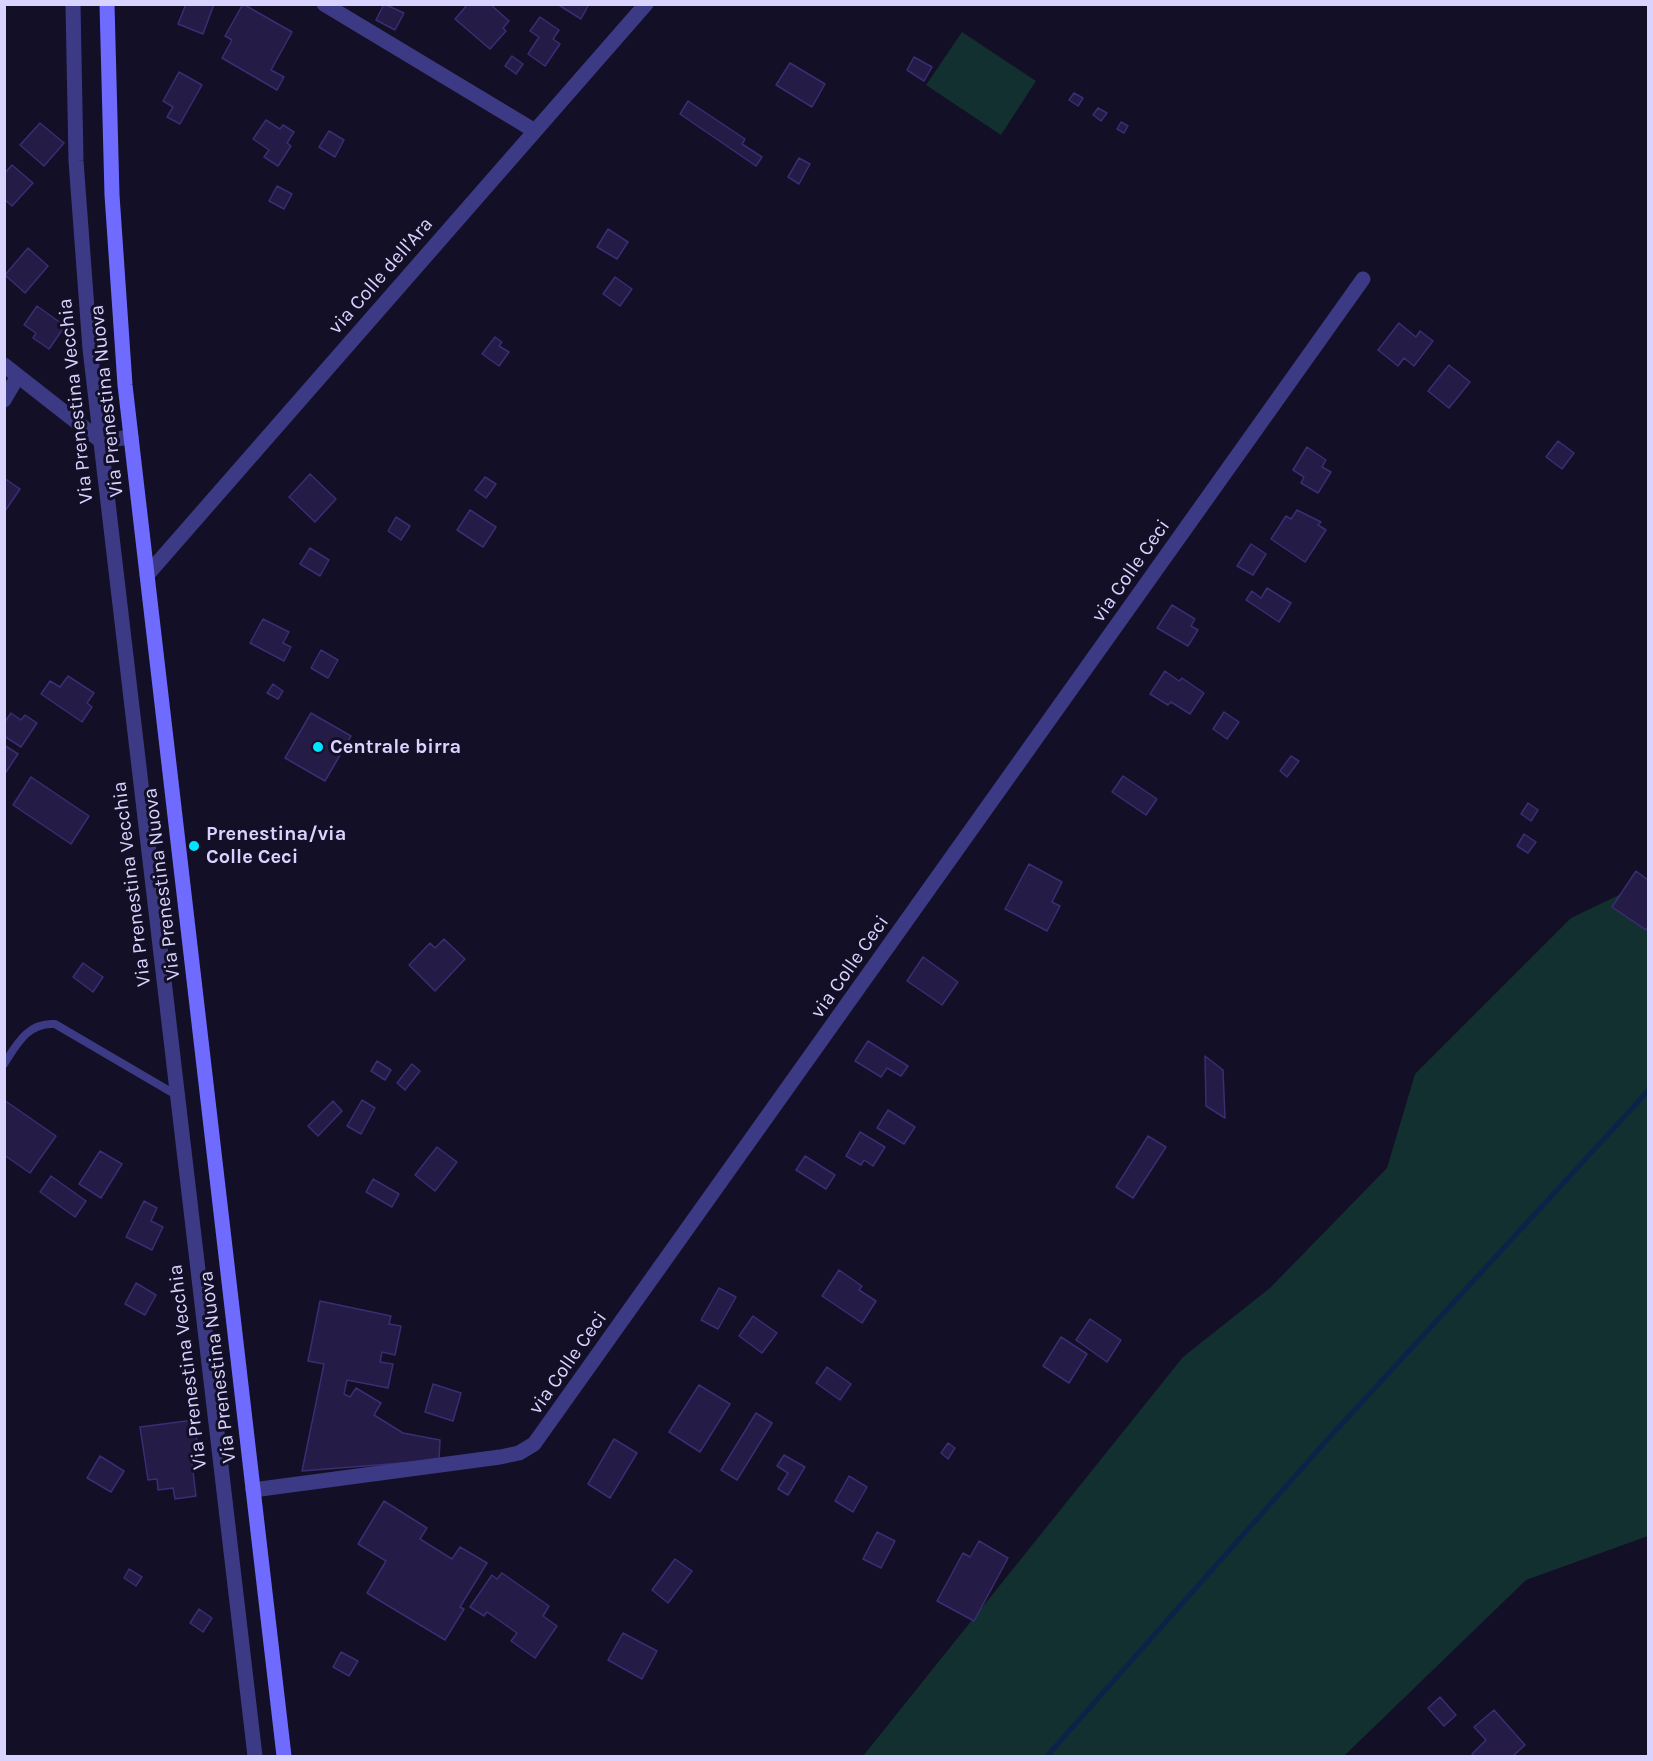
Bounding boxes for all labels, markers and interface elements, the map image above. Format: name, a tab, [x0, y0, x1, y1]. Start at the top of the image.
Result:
street label: via Colle dell'Ara	[324, 213, 438, 339]
street label: Via Prenestina Vecchia	[53, 297, 99, 505]
street label: Via Prenestina Nuova	[85, 304, 129, 498]
street label: via Colle Ceci	[1087, 515, 1175, 627]
place label: Centrale birra	[330, 735, 461, 759]
marker: Centrale birra	[311, 740, 325, 754]
street label: Via Prenestina Vecchia	[108, 780, 156, 988]
street label: Via Prenestina Nuova	[138, 787, 186, 981]
place label: Prenestina/via Colle Ceci	[206, 822, 346, 869]
marker: Prenestina/via Colle Ceci	[187, 839, 201, 853]
street label: via Colle Ceci	[806, 911, 894, 1023]
street label: Via Prenestina Vecchia	[164, 1263, 212, 1471]
street label: Via Prenestina Nuova	[194, 1270, 242, 1464]
street label: via Colle Ceci	[524, 1307, 612, 1419]

